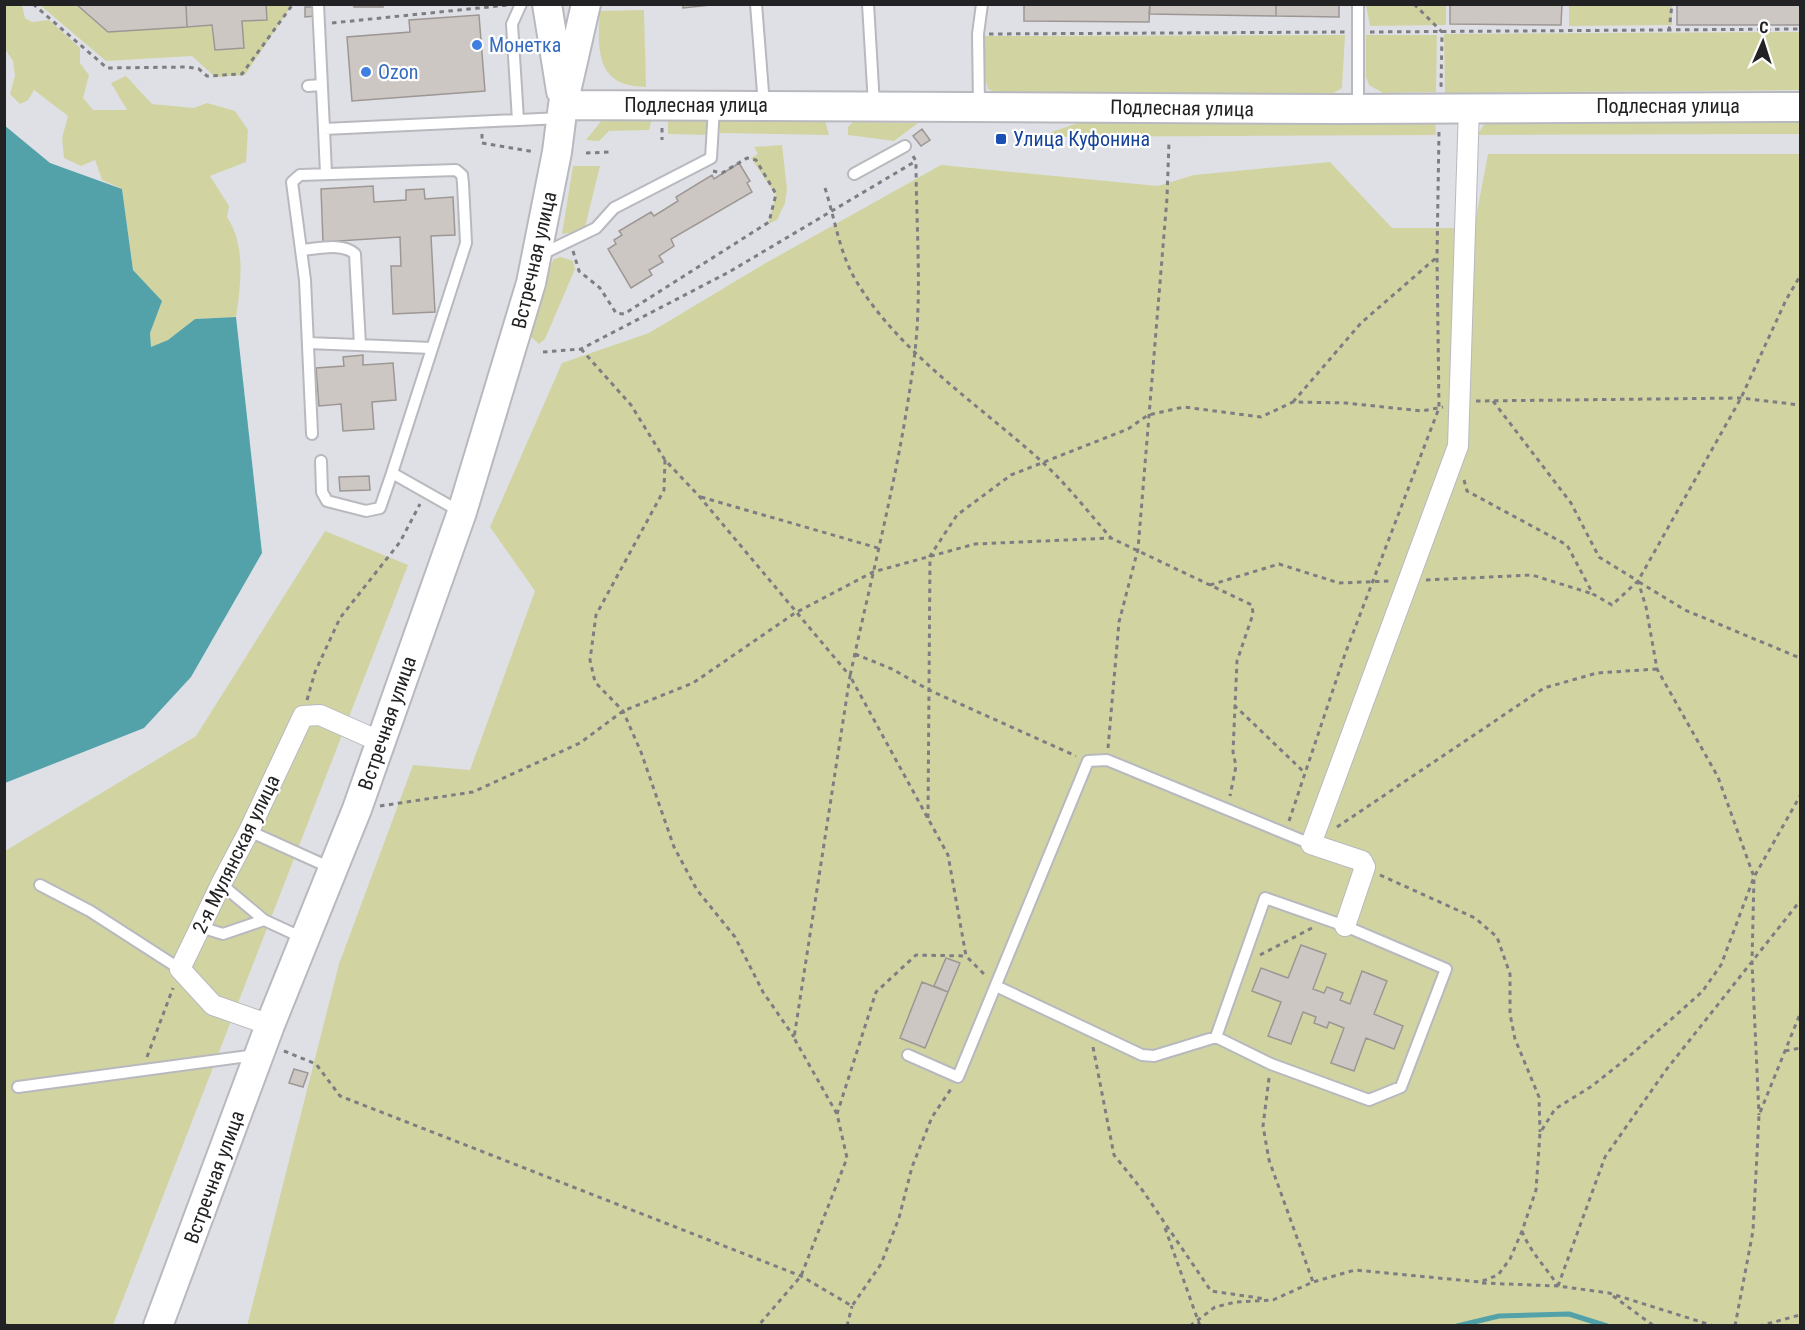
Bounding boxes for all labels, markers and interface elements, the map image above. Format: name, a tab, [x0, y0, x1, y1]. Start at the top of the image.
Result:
north arrow	[1733, 12, 1793, 72]
text: С	[1759, 18, 1769, 37]
place label: Монетка	[489, 33, 561, 57]
marker: Монетка	[470, 38, 484, 52]
place label: Ozon	[378, 60, 418, 84]
marker: Ozon	[359, 65, 373, 79]
street label: Подлесная улица	[624, 93, 768, 117]
street label: Подлесная улица	[1596, 94, 1740, 118]
street label: Подлесная улица	[1110, 95, 1254, 121]
place label: Улица Куфонина	[1013, 127, 1150, 151]
marker: Улица Куфонина	[994, 132, 1008, 146]
street label: Встречная улица	[507, 189, 561, 331]
street label: Встречная улица	[353, 653, 421, 793]
street label: 2-я Мулянская улица	[187, 771, 285, 937]
street label: Встречная улица	[179, 1107, 249, 1247]

